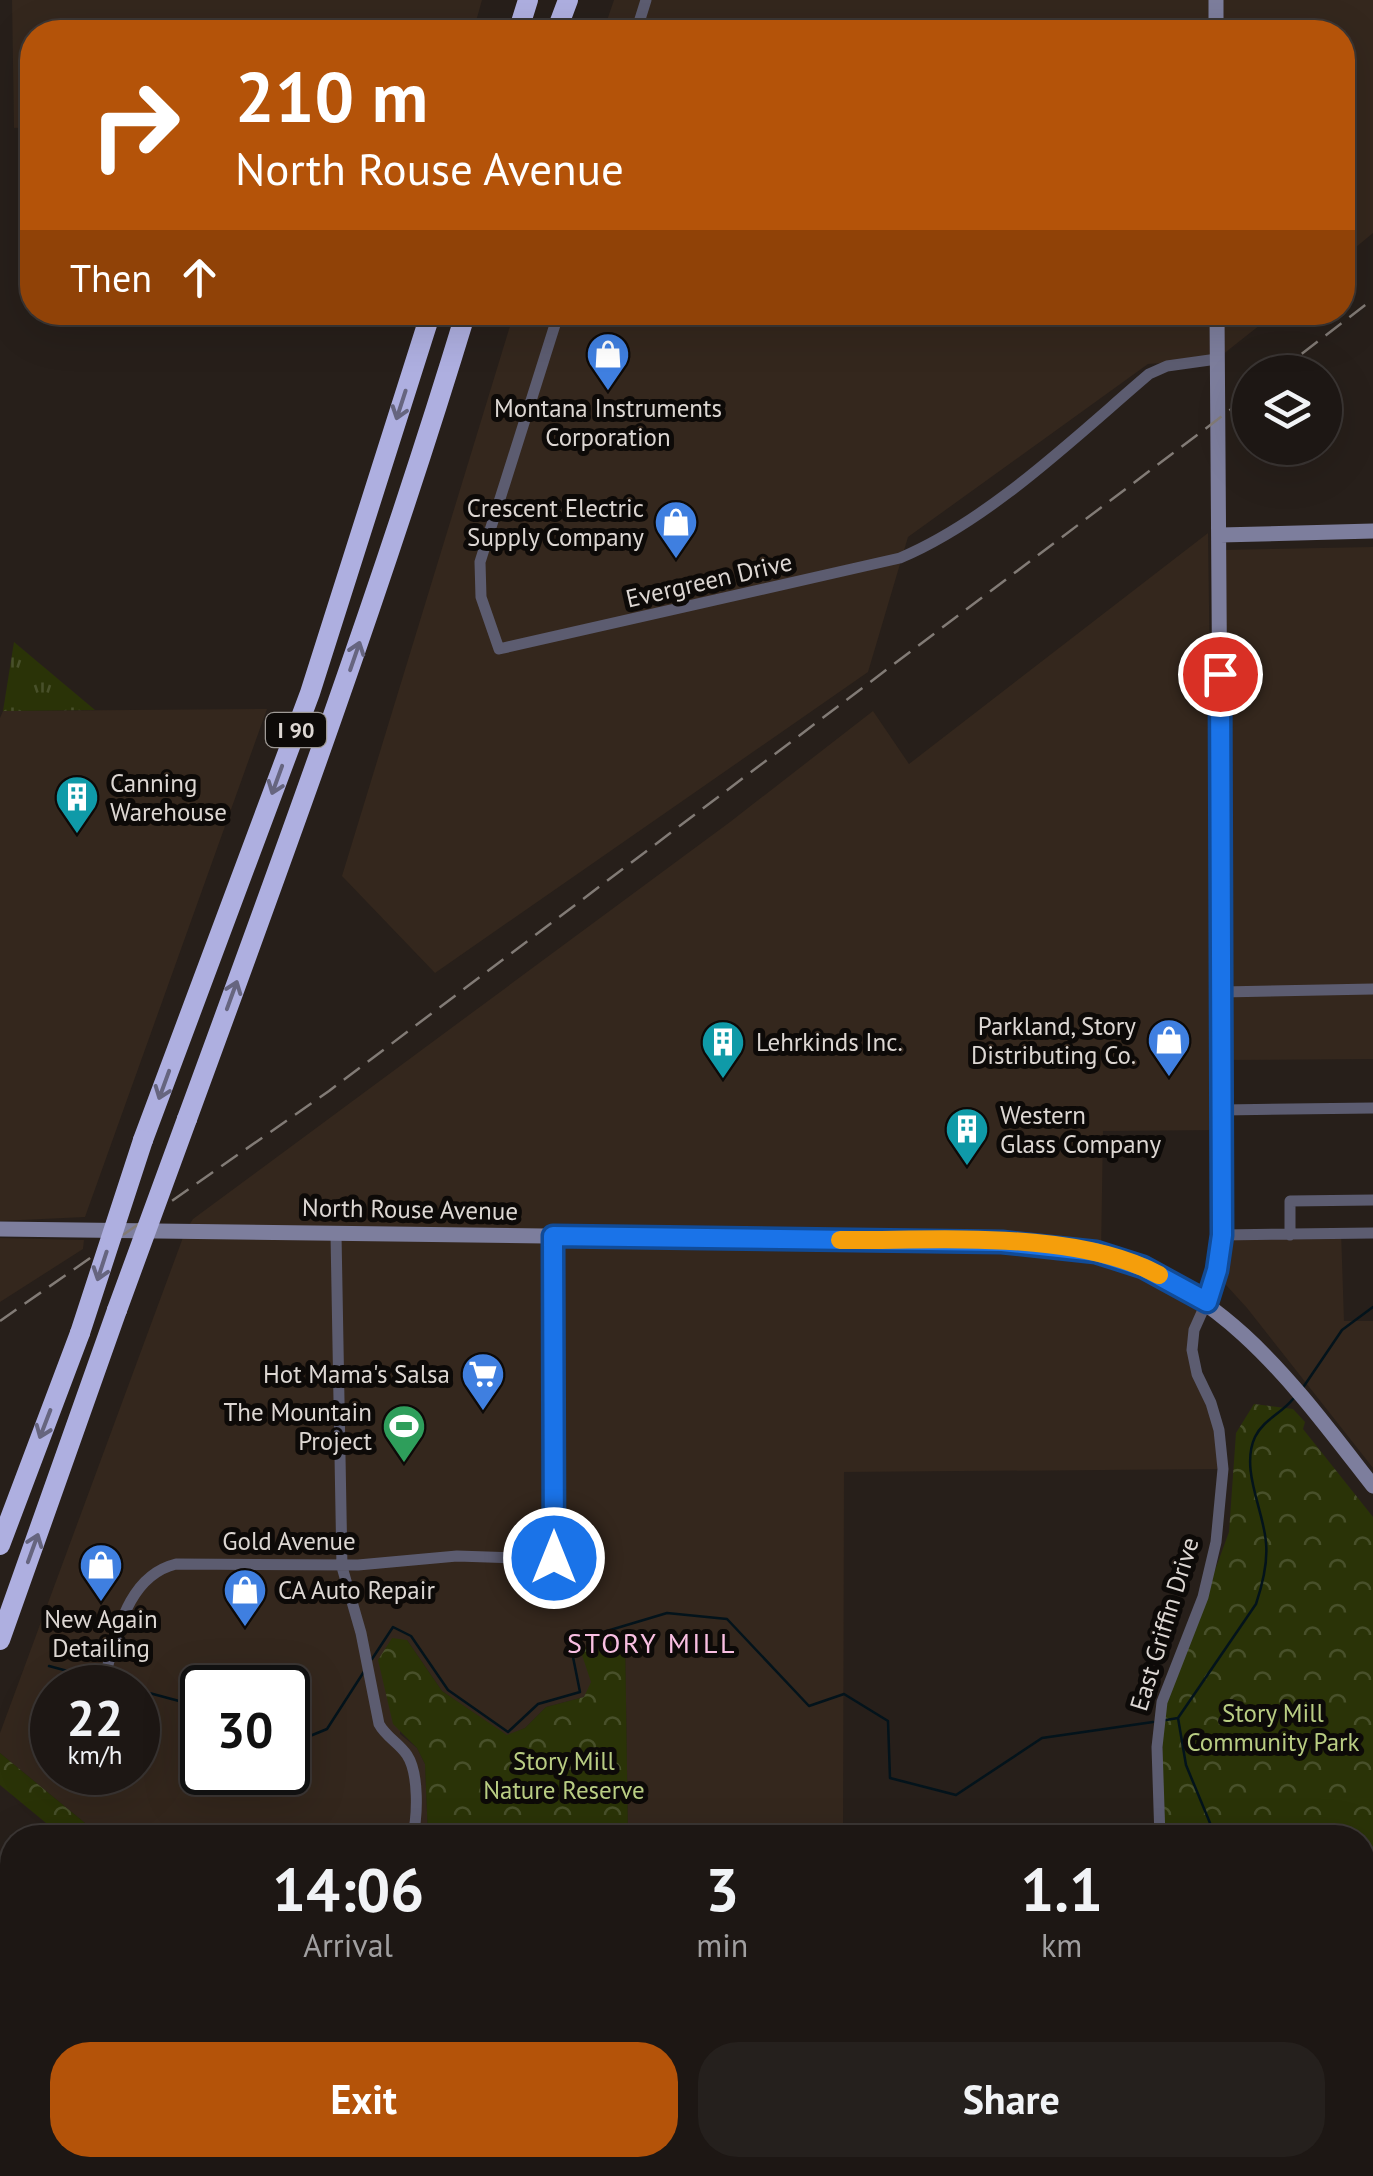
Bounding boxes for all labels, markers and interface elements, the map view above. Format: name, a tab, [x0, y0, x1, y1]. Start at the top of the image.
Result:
text: 210 m	[235, 51, 428, 141]
icon: right	[70, 60, 200, 190]
text: North Rouse Avenue	[235, 139, 624, 197]
icon: ahead	[172, 250, 227, 305]
text: Then	[70, 253, 152, 302]
shop icon: Montana Instruments Corporation	[585, 331, 631, 392]
map controls	[1232, 355, 1342, 465]
button: layers	[1232, 355, 1342, 465]
one-way arrow	[391, 389, 409, 421]
place label: Montana Instruments Corporation	[494, 392, 722, 453]
place label: Crescent Electric Supply Company	[467, 492, 644, 553]
shop icon: Crescent Electric Supply Company	[653, 499, 699, 560]
street label: Evergreen Drive	[623, 545, 795, 615]
pin	[1178, 632, 1263, 717]
one-way arrow	[347, 641, 365, 673]
icon: arrive	[1193, 647, 1248, 702]
road number: I 90	[266, 713, 326, 747]
one-way arrow	[267, 765, 285, 795]
place label: Canning Warehouse	[110, 767, 227, 828]
building icon: Canning Warehouse	[54, 774, 100, 835]
one-way arrow	[224, 980, 242, 1011]
place label: Parkland, Story Distributing Co.	[971, 1010, 1136, 1071]
shop icon: Parkland, Story Distributing Co.	[1146, 1017, 1192, 1078]
building icon: Lehrkinds Inc.	[700, 1019, 746, 1080]
place label: Lehrkinds Inc.	[756, 1026, 903, 1058]
one-way arrow	[154, 1068, 172, 1099]
place label: Western Glass Company	[1000, 1099, 1161, 1160]
building icon: Western Glass Company	[944, 1106, 990, 1167]
street label: North Rouse Avenue	[302, 1191, 518, 1227]
one-way arrow	[91, 1250, 109, 1282]
supermarket icon: Hot Mama's Salsa	[460, 1351, 506, 1412]
place label: Hot Mama's Salsa	[263, 1358, 450, 1390]
place label: The Mountain Project	[223, 1396, 373, 1457]
sports icon: The Mountain Project	[381, 1403, 427, 1464]
one-way arrow	[35, 1409, 53, 1439]
position arrow	[502, 1506, 606, 1610]
street label: Gold Avenue	[222, 1525, 356, 1557]
street label: East Griffin Drive	[1122, 1533, 1206, 1715]
one-way arrow	[25, 1534, 43, 1565]
shop icon: New Again Detailing	[78, 1542, 124, 1603]
shop icon: CA Auto Repair	[222, 1567, 268, 1628]
place label: CA Auto Repair	[278, 1574, 435, 1606]
place label: New Again Detailing	[44, 1603, 158, 1664]
district label: STORY MILL	[567, 1624, 737, 1661]
speed limit sign: 30	[180, 1665, 310, 1795]
text: 22	[67, 1685, 123, 1750]
park label: Story Mill Community Park	[1186, 1697, 1360, 1758]
text: km/h	[68, 1739, 122, 1771]
park label: Story Mill Nature Reserve	[483, 1745, 645, 1806]
text: 14:06	[272, 1850, 424, 1928]
text: 3	[705, 1850, 739, 1928]
text: 1.1	[1020, 1850, 1103, 1928]
text: Arrival	[303, 1924, 393, 1966]
text: min	[696, 1924, 748, 1966]
text: km	[1041, 1924, 1082, 1966]
button: Exit	[50, 2042, 678, 2157]
button: Share	[698, 2042, 1325, 2157]

